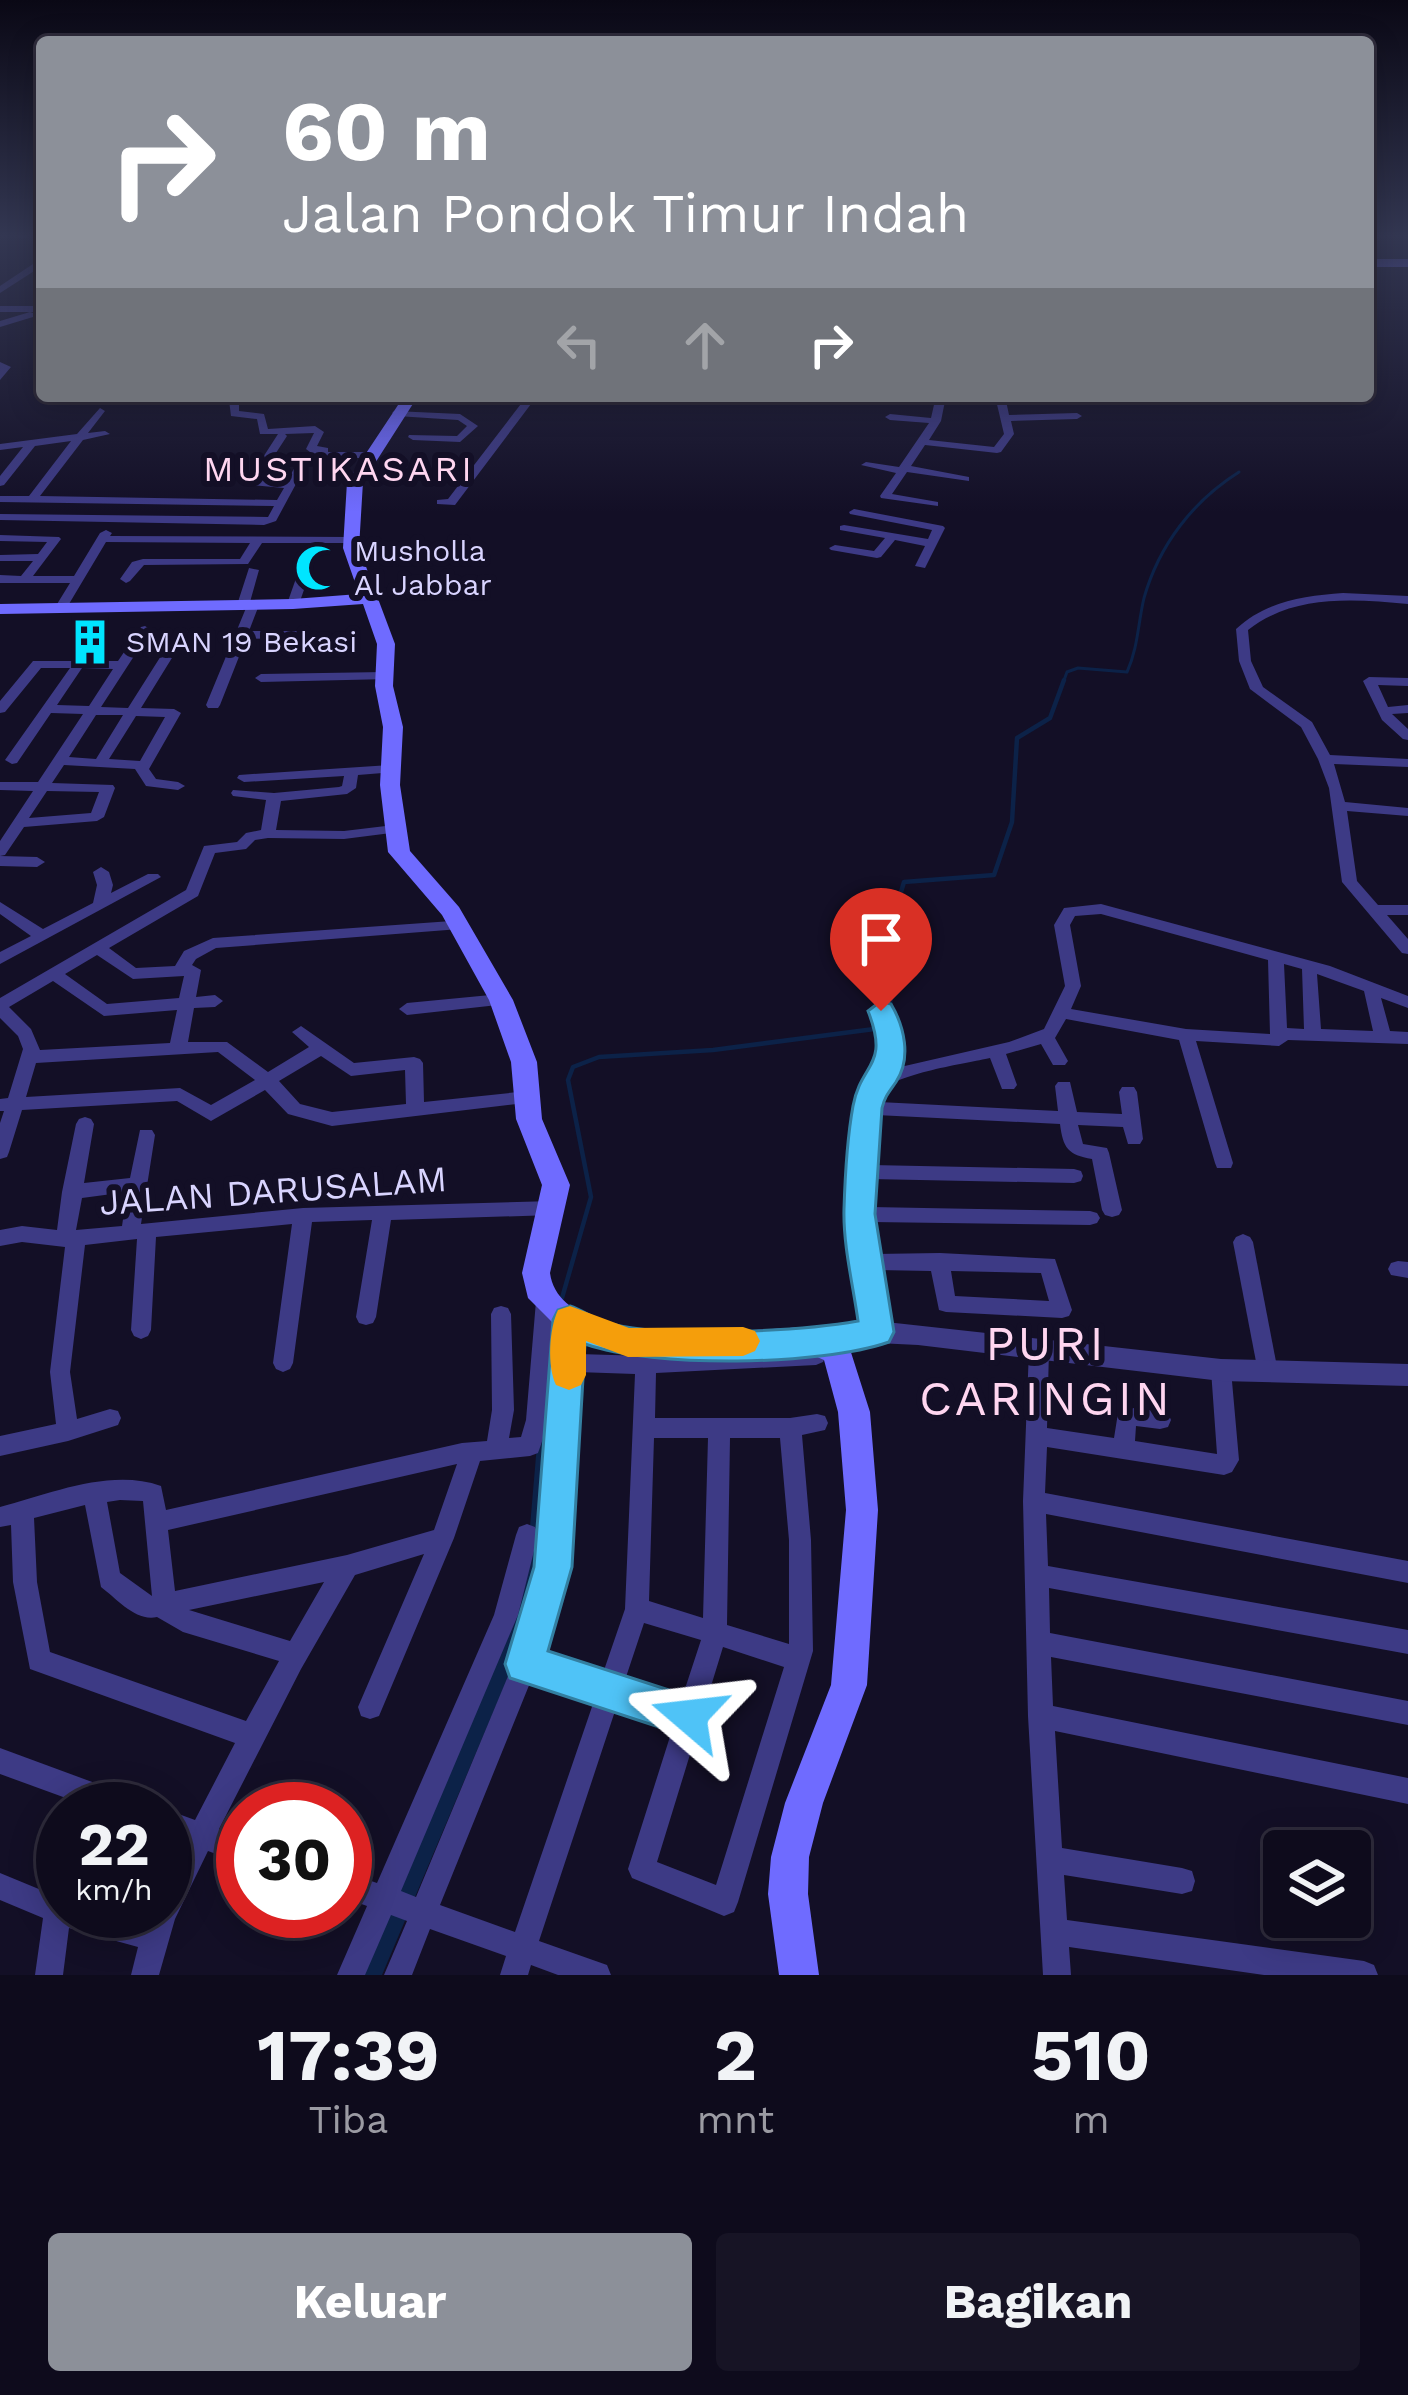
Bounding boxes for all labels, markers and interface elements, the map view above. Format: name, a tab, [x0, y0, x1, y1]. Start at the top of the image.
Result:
text: 60 m	[282, 82, 491, 180]
icon: right	[84, 84, 240, 240]
text: Jalan Pondok Timur Indah	[282, 182, 969, 245]
icon: left	[546, 312, 612, 378]
icon: ahead	[672, 312, 738, 378]
icon: right	[798, 312, 864, 378]
district label: MUSTIKASARI	[203, 448, 475, 490]
place label: Musholla Al Jabbar	[354, 533, 492, 602]
mosque icon: Musholla Al Jabbar	[293, 543, 343, 593]
building icon: SMAN 19 Bekasi	[65, 617, 115, 667]
place label: SMAN 19 Bekasi	[126, 624, 357, 659]
pin	[830, 888, 932, 1011]
icon: arrive	[848, 906, 914, 972]
street label: JALAN DARUSALAM	[98, 1158, 448, 1224]
district label: PURI CARINGIN	[919, 1315, 1173, 1427]
position arrow	[626, 1653, 752, 1779]
speed limit sign: 30	[216, 1782, 372, 1938]
text: 22	[78, 1809, 150, 1880]
map controls	[1263, 1830, 1371, 1938]
button: layers	[1263, 1830, 1371, 1938]
text: km/h	[75, 1872, 153, 1907]
text: 17:39	[257, 2013, 440, 2097]
text: 2	[714, 2013, 757, 2097]
text: 510	[1031, 2013, 1151, 2097]
text: Tiba	[308, 2097, 388, 2142]
text: mnt	[697, 2097, 774, 2142]
text: m	[1072, 2097, 1110, 2142]
button: Keluar	[48, 2233, 692, 2371]
button: Bagikan	[716, 2233, 1360, 2371]

